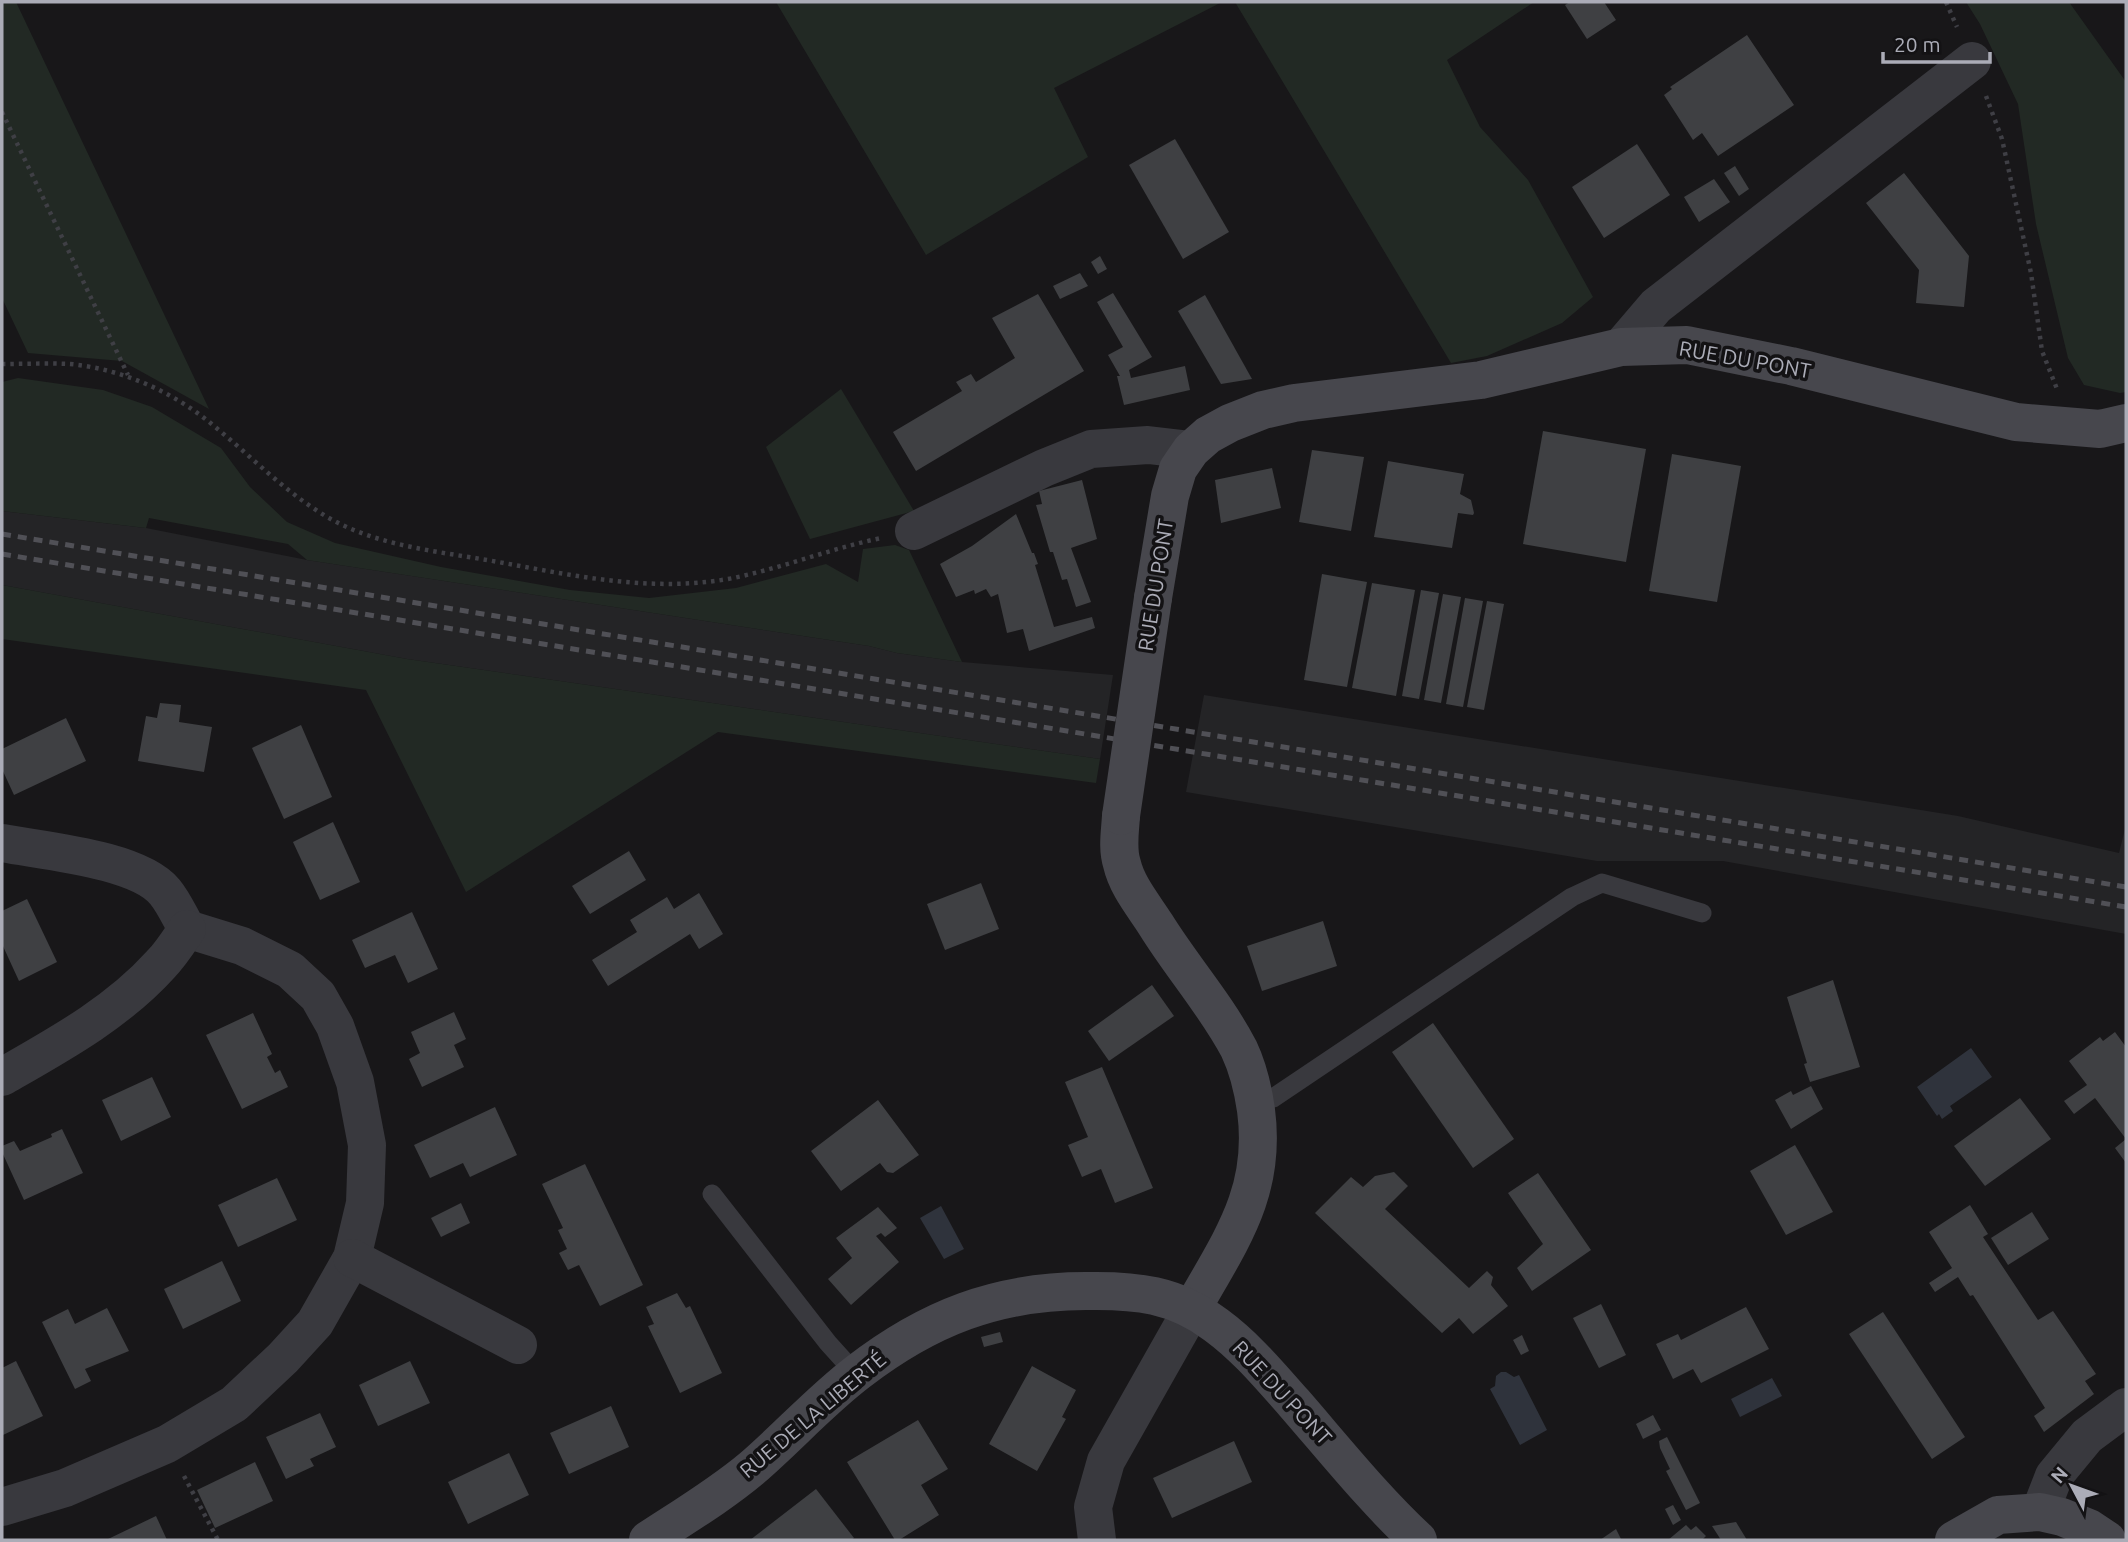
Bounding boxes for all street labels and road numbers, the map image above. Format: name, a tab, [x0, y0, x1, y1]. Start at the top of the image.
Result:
street label: RUE DU PONT	[1677, 336, 1813, 382]
street label: RUE DU PONT	[1133, 517, 1177, 653]
street label: RUE DU PONT	[1228, 1335, 1337, 1450]
street label: RUE DE LA LIBERTÉ	[735, 1346, 890, 1482]

